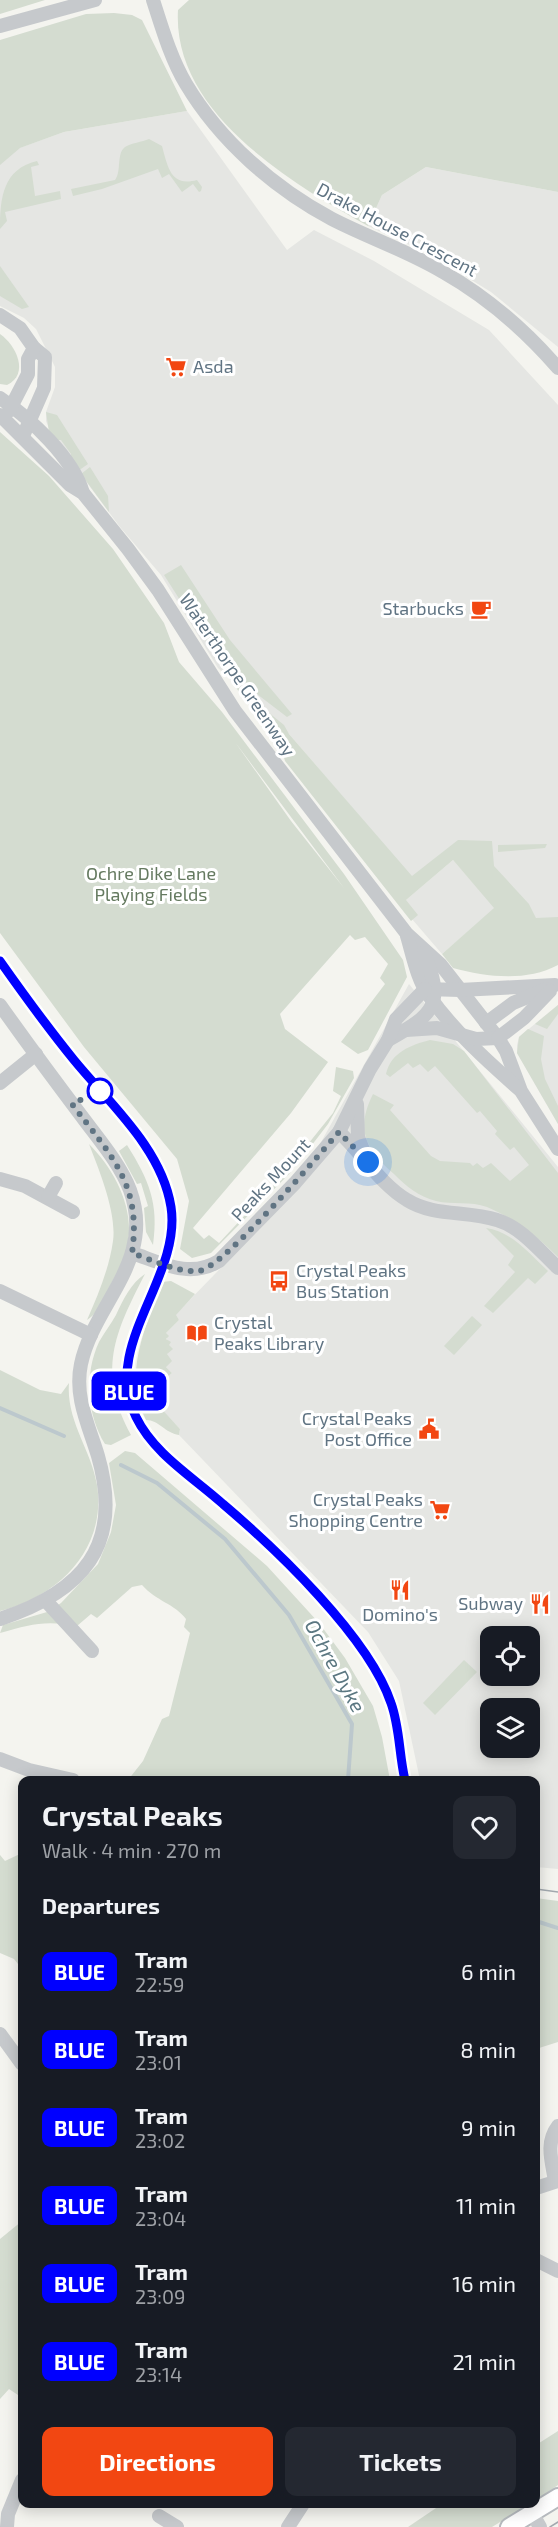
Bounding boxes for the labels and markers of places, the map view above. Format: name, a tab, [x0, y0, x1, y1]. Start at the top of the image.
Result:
supermarket icon: Asda	[164, 355, 188, 379]
place label: Asda	[193, 355, 234, 377]
place label: Starbucks	[382, 597, 464, 619]
cafe icon: Starbucks	[469, 597, 493, 621]
unlabelled marker	[87, 1078, 113, 1104]
place label: Crystal Peaks Bus Station	[296, 1259, 406, 1302]
bus stop icon: Crystal Peaks Bus Station	[267, 1269, 291, 1293]
place label: Crystal Peaks Library	[214, 1311, 325, 1354]
library icon: Crystal Peaks Library	[185, 1321, 209, 1345]
place label: Crystal Peaks Post Office	[302, 1407, 412, 1450]
public building icon: Crystal Peaks Post Office	[417, 1417, 441, 1441]
place label: Crystal Peaks Shopping Centre	[288, 1488, 423, 1531]
supermarket icon: Crystal Peaks Shopping Centre	[428, 1498, 452, 1522]
restaurant icon: Domino's	[388, 1578, 412, 1602]
place label: Subway	[458, 1592, 523, 1614]
restaurant icon: Subway	[528, 1592, 552, 1616]
place label: Domino's	[362, 1603, 438, 1625]

